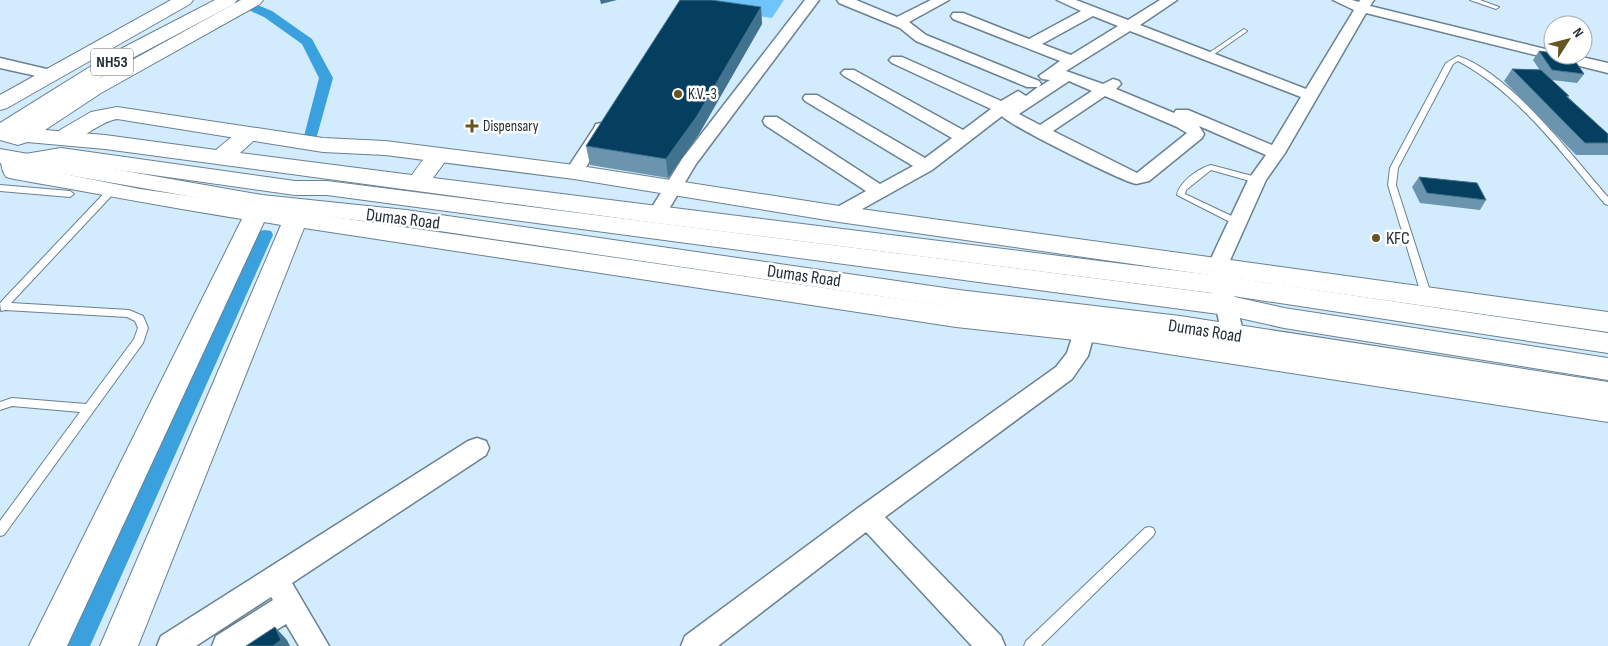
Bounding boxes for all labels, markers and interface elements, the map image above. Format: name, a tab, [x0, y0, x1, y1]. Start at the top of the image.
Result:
north arrow	[1543, 15, 1593, 65]
text: N	[1569, 25, 1587, 41]
road number: NH53	[91, 48, 133, 76]
place label: K.V.-3	[688, 85, 717, 104]
marker: K.V.-3	[672, 88, 684, 100]
place label: Dispensary	[483, 117, 539, 136]
marker: Dispensary	[465, 119, 479, 133]
street label: Dumas Road	[365, 204, 441, 234]
place label: KFC	[1386, 228, 1410, 249]
marker: KFC	[1370, 232, 1382, 244]
street label: Dumas Road	[766, 260, 842, 292]
street label: Dumas Road	[1167, 315, 1243, 347]

